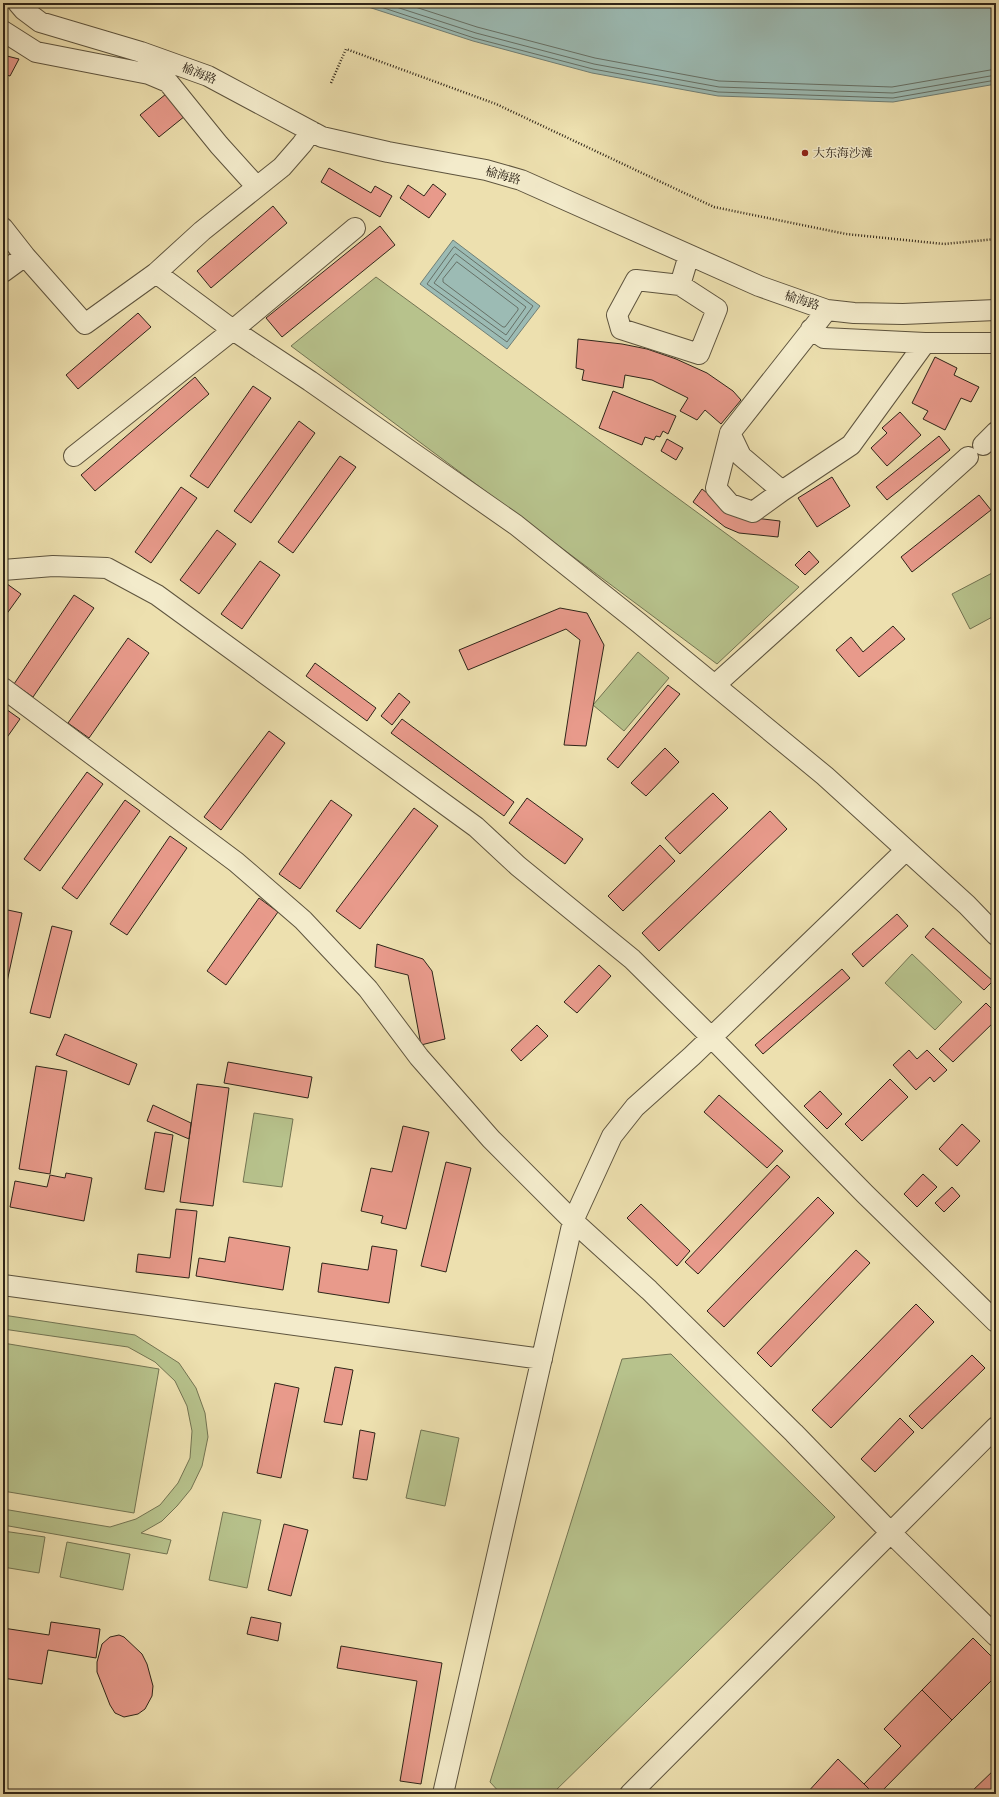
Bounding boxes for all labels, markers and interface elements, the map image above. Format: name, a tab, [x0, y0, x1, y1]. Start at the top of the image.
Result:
street label: 榆海路	[179, 60, 219, 88]
place label: 大东海沙滩	[813, 146, 873, 161]
marker: 大东海沙滩	[800, 148, 810, 158]
street label: 榆海路	[484, 164, 522, 188]
street label: 榆海路	[783, 288, 821, 314]

